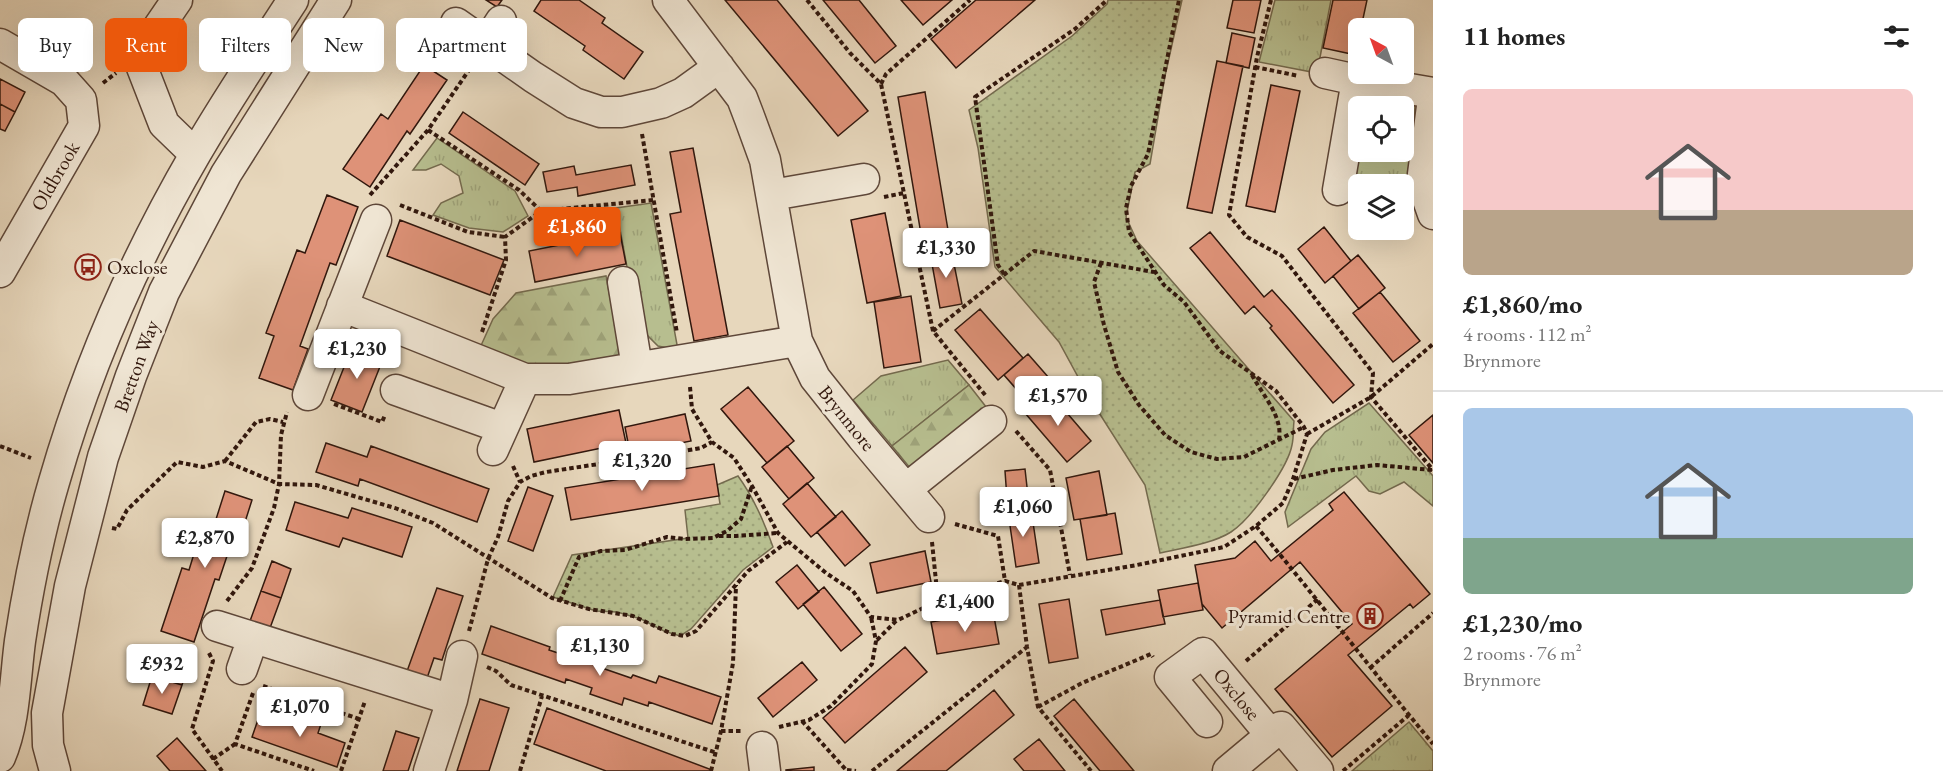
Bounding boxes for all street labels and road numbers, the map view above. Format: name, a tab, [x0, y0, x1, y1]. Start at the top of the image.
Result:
street label: Oldbrook	[25, 136, 86, 215]
street label: Bretton Way	[107, 316, 165, 416]
street label: Brynmore	[812, 380, 882, 457]
street label: Oxclose	[1208, 662, 1267, 726]

